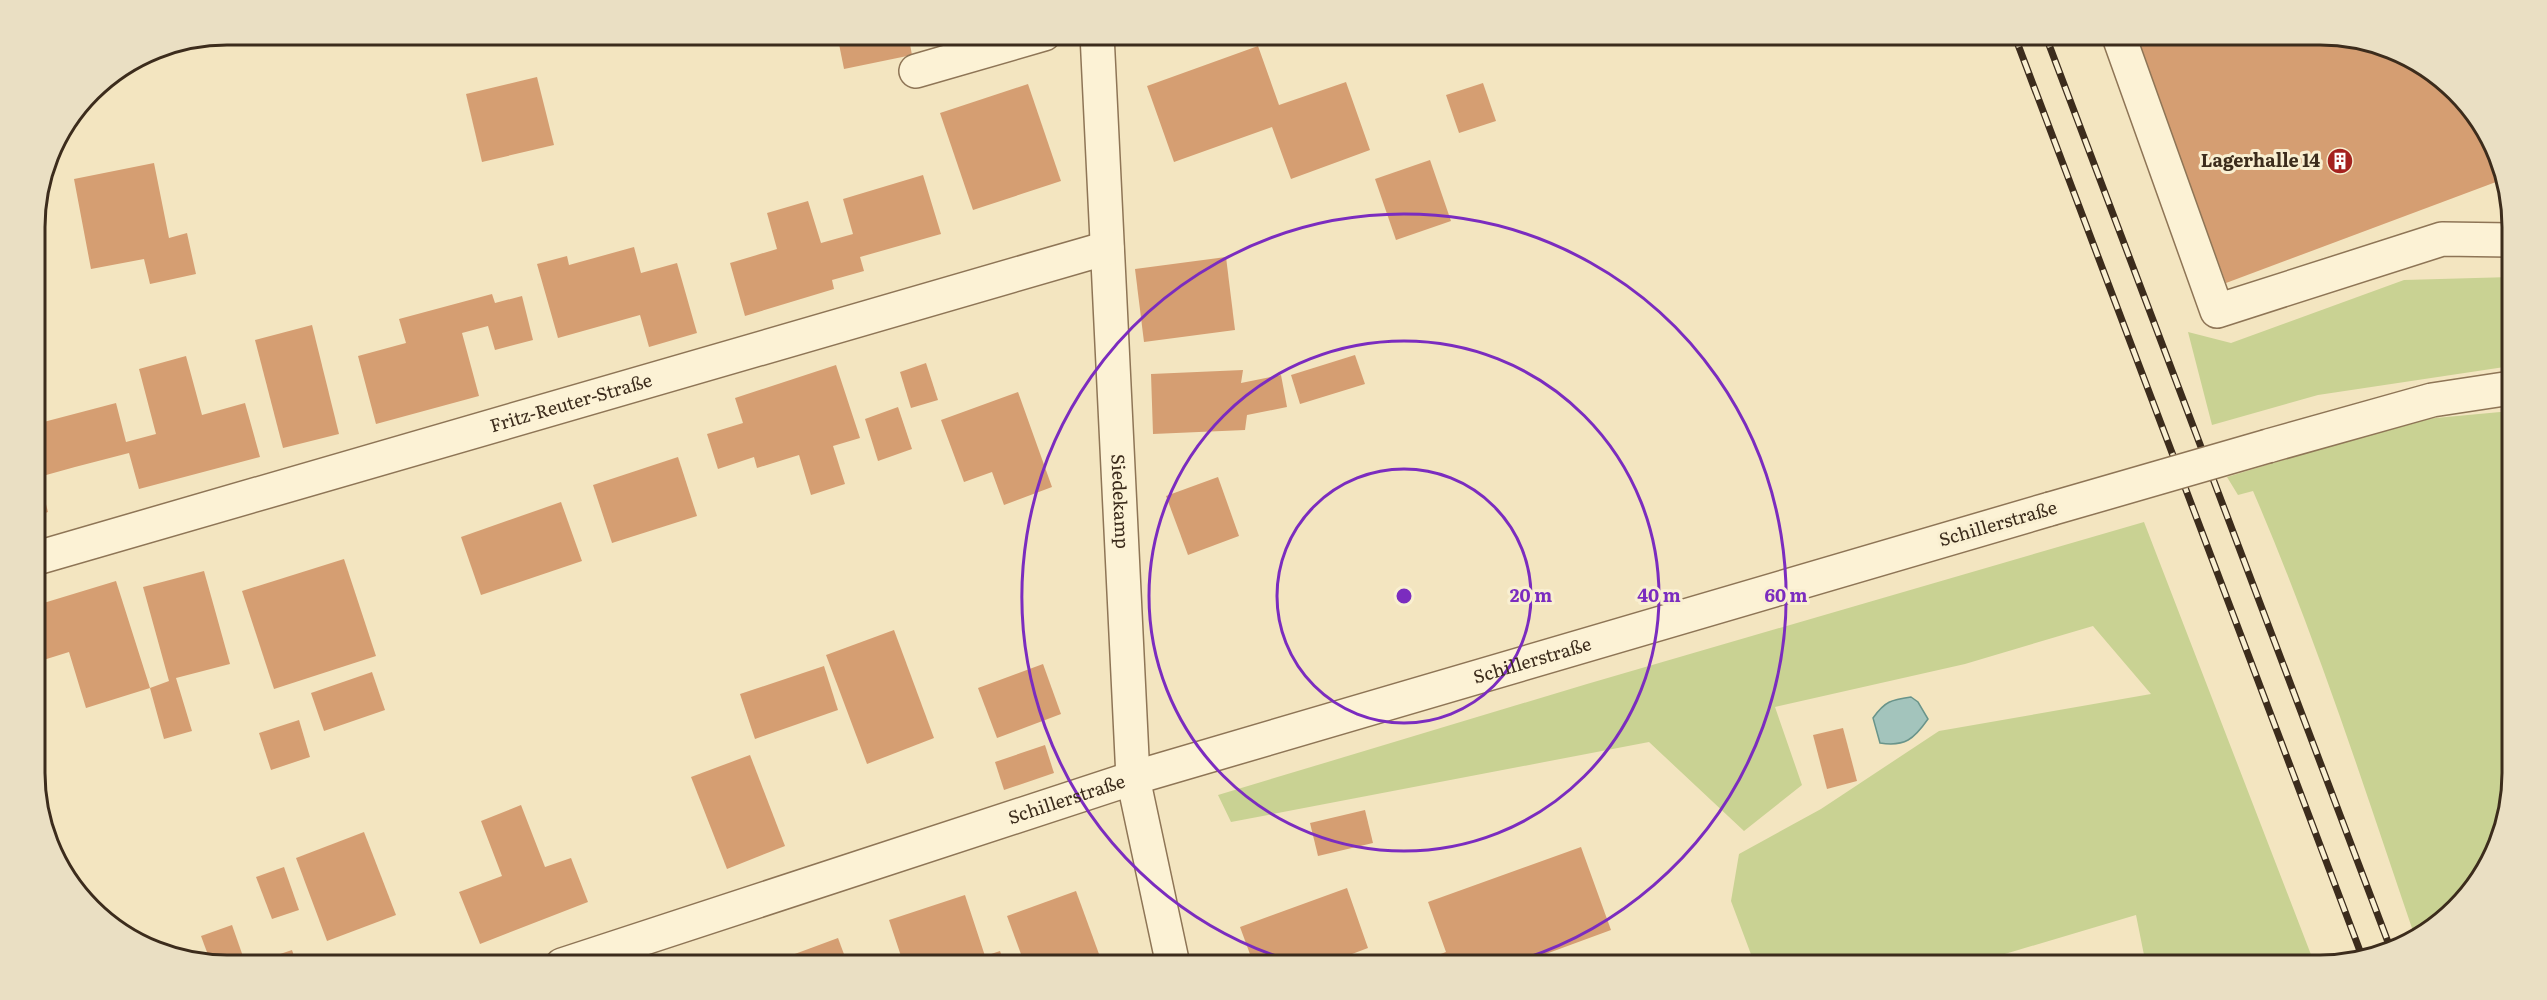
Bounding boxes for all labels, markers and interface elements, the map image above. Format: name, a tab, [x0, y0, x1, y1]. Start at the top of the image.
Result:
place label: Lagerhalle 14	[2201, 146, 2320, 173]
building icon: Lagerhalle 14	[2325, 146, 2355, 176]
street label: Fritz-Reuter-Straße	[486, 366, 655, 438]
street label: Siedekamp	[1105, 453, 1137, 549]
street label: Schillerstraße	[1935, 493, 2060, 552]
text: 20 m	[1510, 581, 1552, 608]
text: 40 m	[1637, 581, 1681, 608]
text: 60 m	[1764, 581, 1808, 608]
centre of rings	[1394, 586, 1414, 606]
street label: Schillerstraße	[1470, 629, 1594, 690]
street label: Schillerstraße	[1004, 767, 1128, 830]

